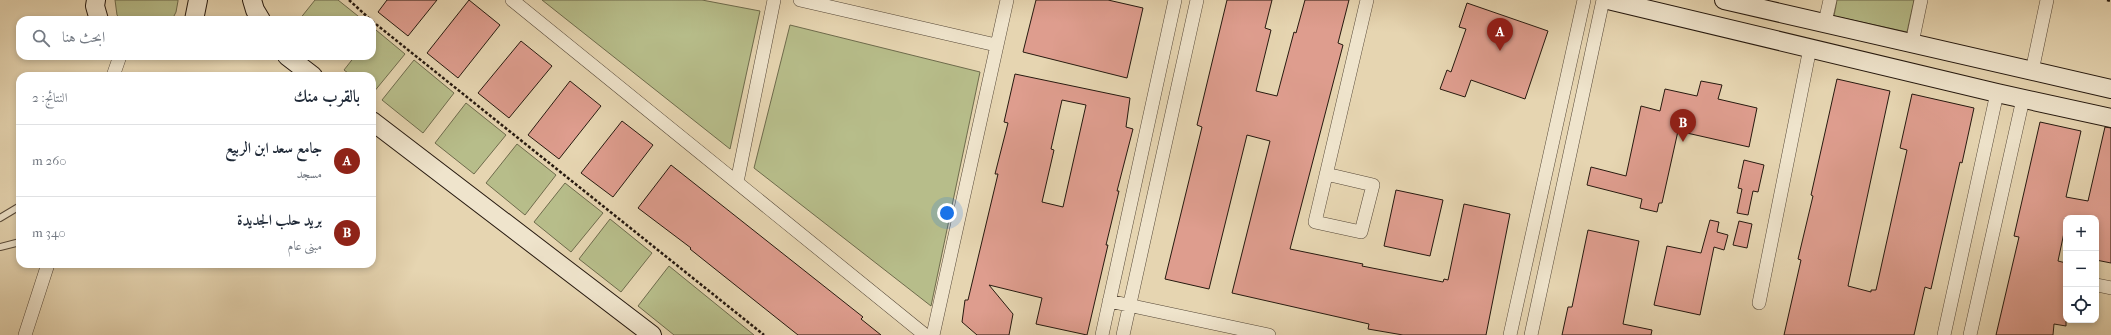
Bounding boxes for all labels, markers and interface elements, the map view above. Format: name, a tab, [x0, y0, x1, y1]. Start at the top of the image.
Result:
search box	[16, 16, 376, 60]
pin: A	[1487, 18, 1513, 51]
icon: search	[30, 27, 52, 49]
text: ابحث هنا	[62, 28, 105, 46]
text: بالقرب منك	[294, 86, 360, 106]
text: النتائج: 2	[32, 90, 67, 105]
pin: B	[1670, 109, 1696, 142]
text: جامع سعد ابن الربيع	[225, 139, 322, 157]
text: 260 m	[32, 153, 67, 168]
text: A	[343, 153, 351, 168]
text: مسجد	[296, 166, 322, 181]
your location	[937, 203, 957, 223]
text: بريد حلب الجديدة	[237, 211, 322, 229]
map controls	[2063, 215, 2099, 323]
button: +	[2063, 215, 2099, 251]
text: 340 m	[32, 225, 66, 240]
text: B	[343, 225, 351, 240]
text: مبنى عام	[288, 238, 322, 253]
button: −	[2063, 251, 2099, 287]
button: locate	[2063, 287, 2099, 323]

